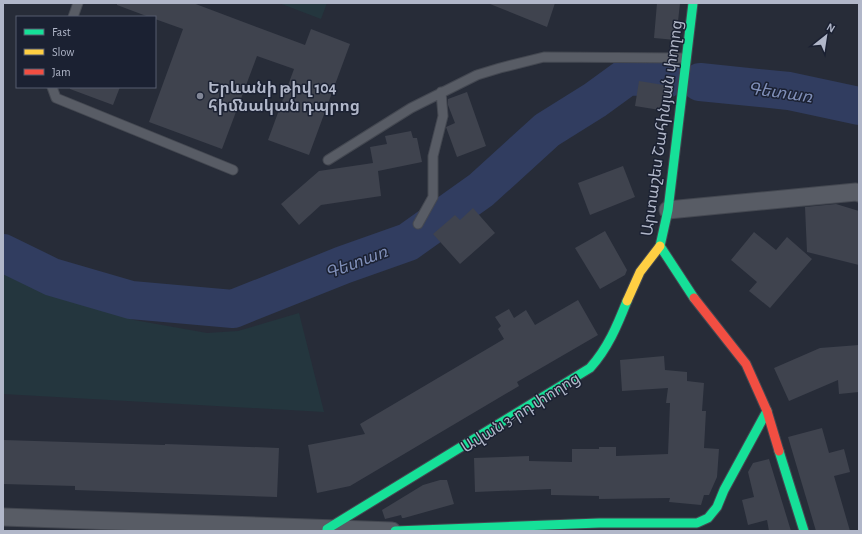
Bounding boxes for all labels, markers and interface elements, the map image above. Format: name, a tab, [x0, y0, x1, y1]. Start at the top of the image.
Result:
legend	[16, 16, 156, 88]
north arrow	[806, 16, 846, 56]
street label: Արտաշես Շահինյան փողոց	[639, 19, 686, 237]
text: N	[825, 21, 837, 34]
text: Fast	[52, 26, 71, 38]
text: Slow	[52, 46, 74, 58]
text: Jam	[52, 66, 71, 78]
place label: Երևանի թիվ 104 հիմնական դպրոց	[208, 80, 360, 115]
water label: Գետառ	[747, 80, 814, 106]
marker: Երևանի թիվ 104 հիմնական դպրոց	[195, 91, 205, 101]
water label: Գետառ	[323, 243, 390, 282]
street label: Ավան 3-րդ փողոց	[458, 370, 583, 457]

